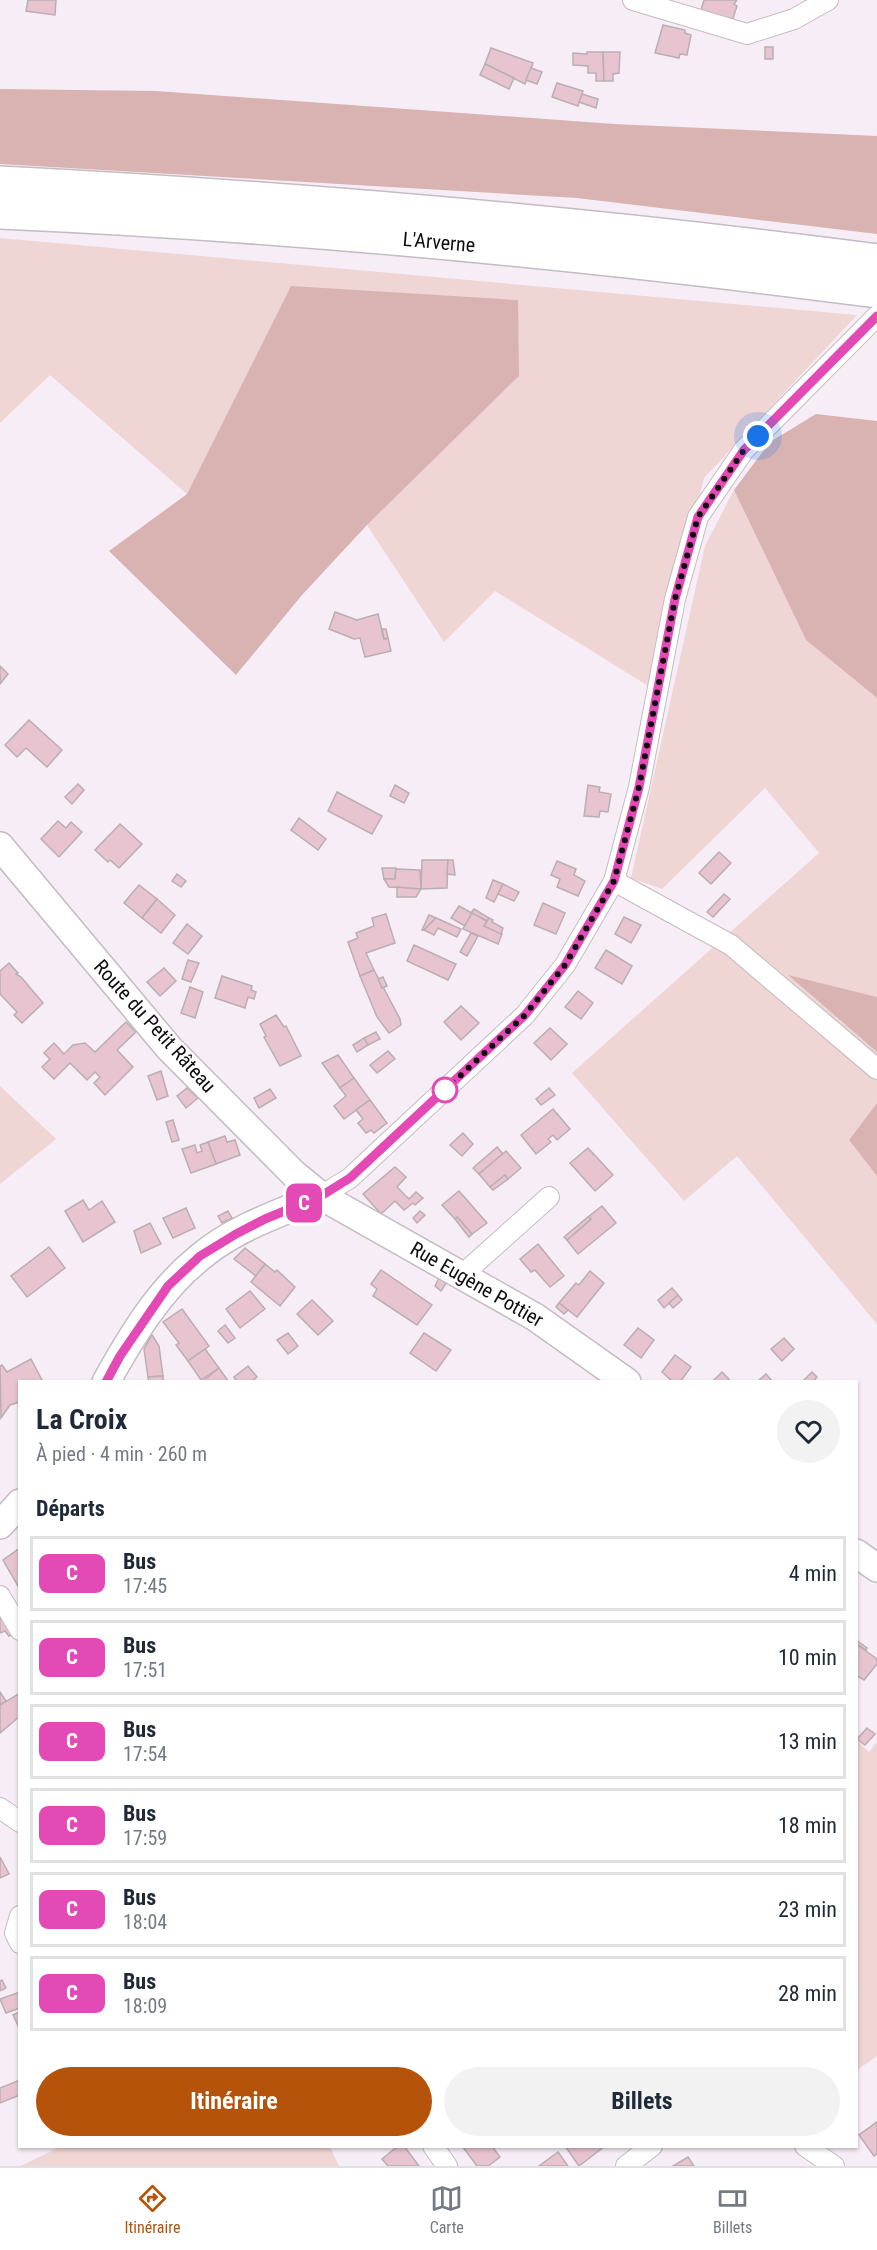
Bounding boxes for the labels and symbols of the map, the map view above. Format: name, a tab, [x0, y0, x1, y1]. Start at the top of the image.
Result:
street label: L'Arverne	[402, 227, 476, 257]
your location	[743, 421, 773, 451]
street label: Route du Petit Râteau	[89, 955, 221, 1097]
unlabelled marker	[432, 1077, 458, 1103]
line badge: C	[284, 1184, 324, 1222]
street label: Rue Eugène Pottier	[406, 1236, 548, 1332]

